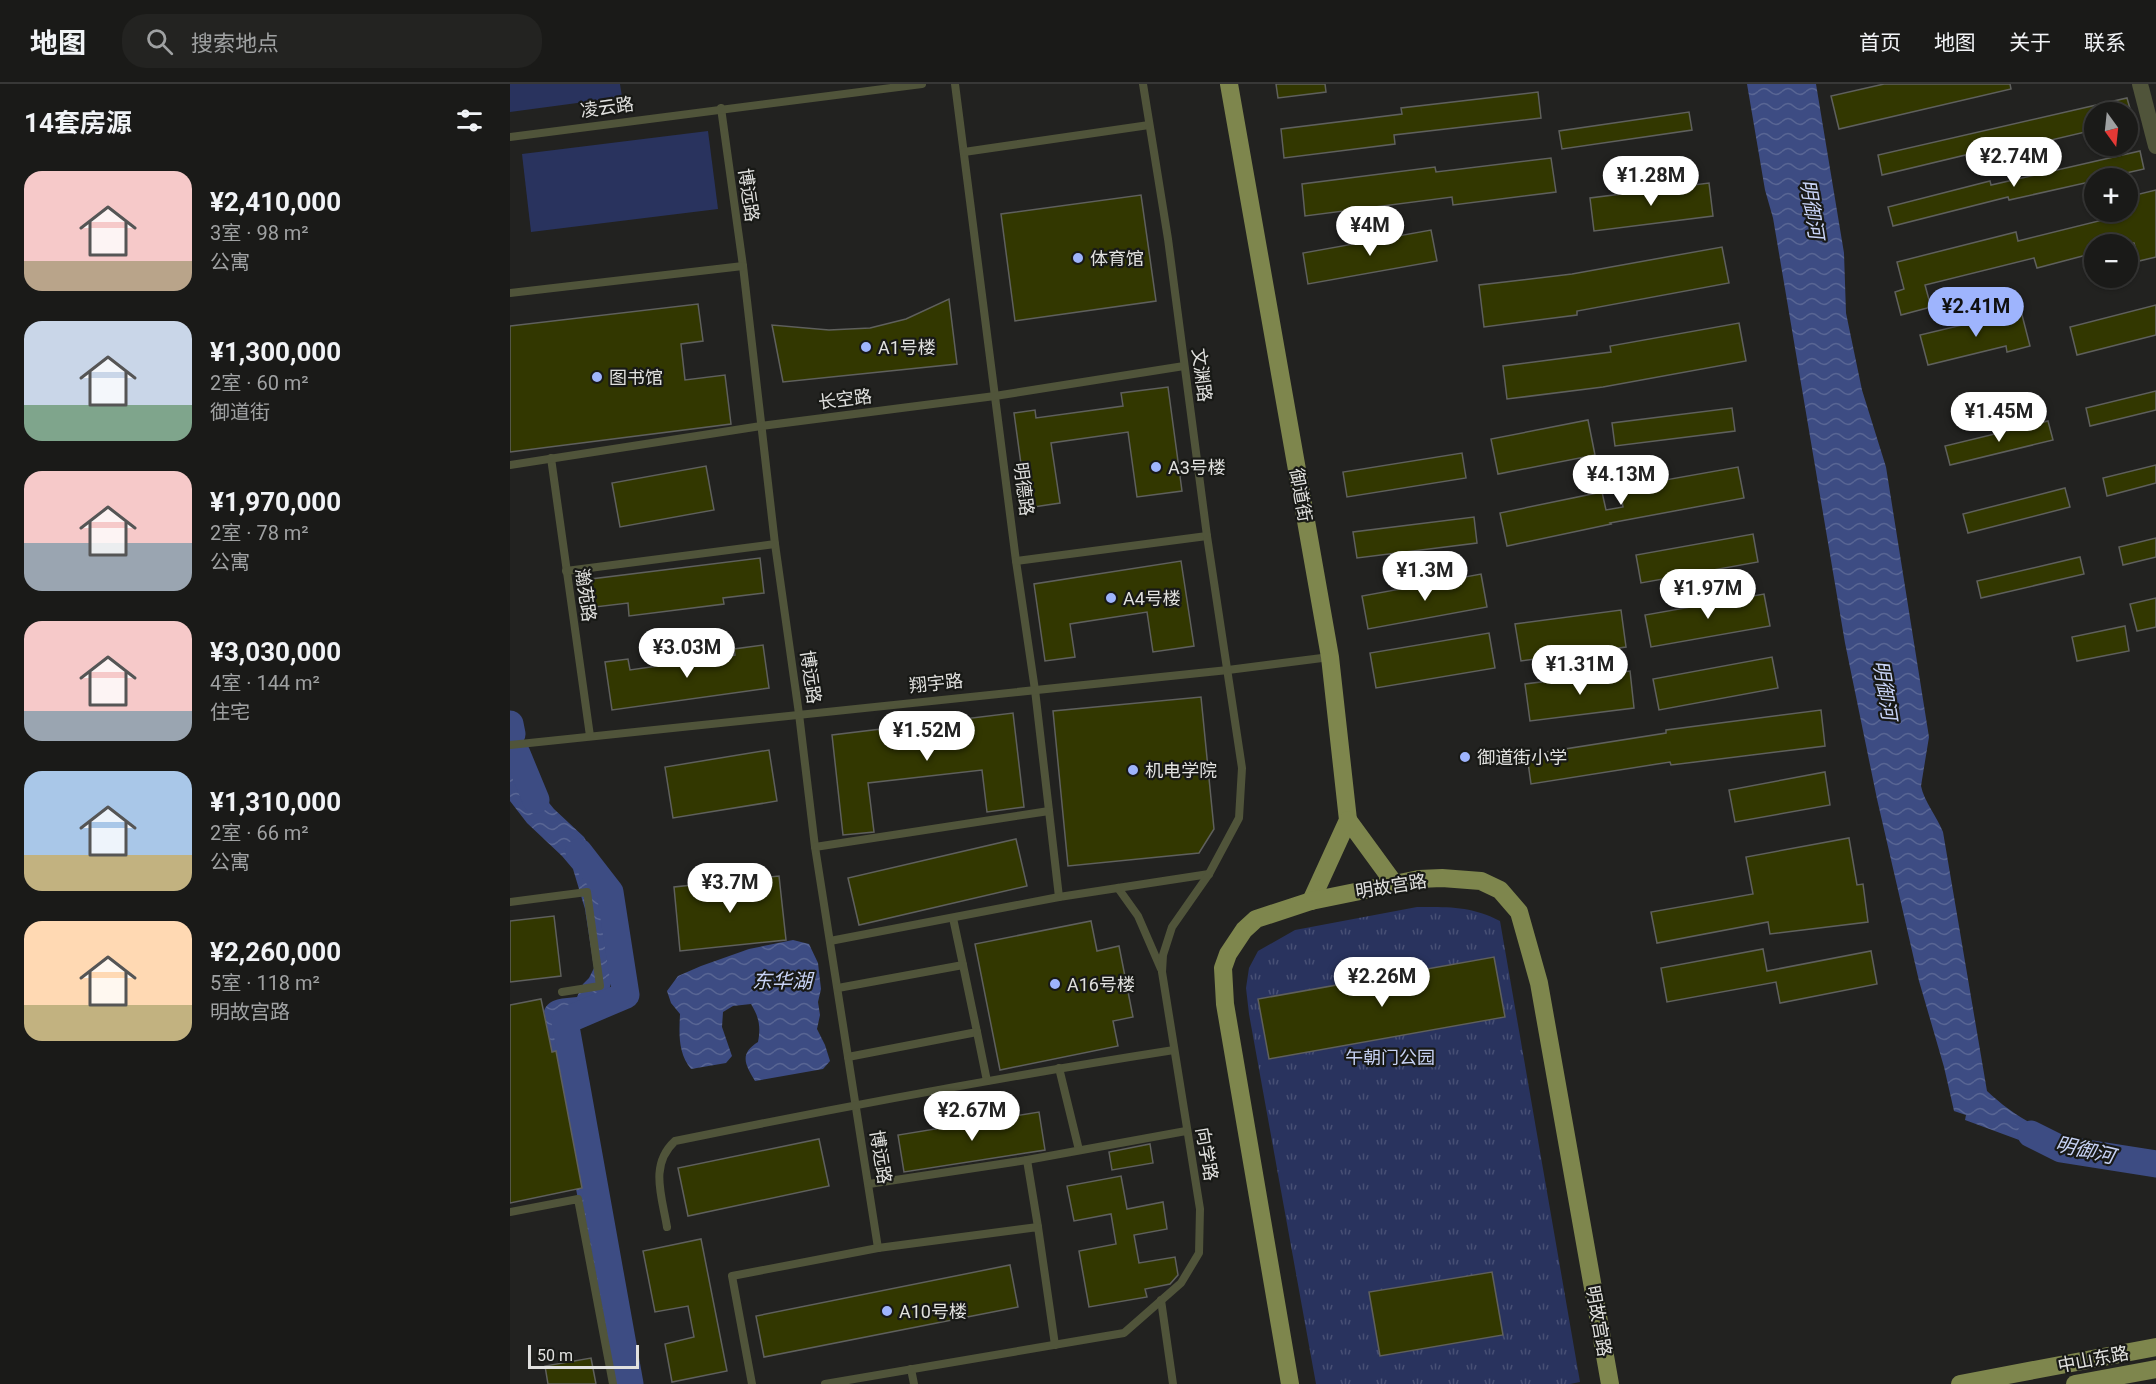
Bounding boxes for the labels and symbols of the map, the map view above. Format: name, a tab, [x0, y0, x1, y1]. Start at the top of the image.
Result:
street label: 凌云路	[579, 93, 635, 121]
north arrow	[2084, 102, 2138, 156]
pin: ¥2.74M	[1965, 137, 2063, 188]
pin: ¥1.28M	[1602, 156, 1700, 207]
street label: 博远路	[735, 167, 763, 223]
water label: 明御河	[1795, 177, 1829, 244]
pin: ¥4M	[1341, 206, 1399, 257]
place label: 体育馆	[1090, 248, 1144, 269]
marker: 体育馆	[1071, 251, 1085, 265]
pin: ¥2.41M	[1927, 287, 2025, 338]
place label: A1号楼	[878, 337, 936, 358]
marker: A1号楼	[859, 340, 873, 354]
street label: 文渊路	[1188, 347, 1216, 403]
place label: 图书馆	[609, 367, 663, 388]
marker: 图书馆	[590, 370, 604, 384]
street label: 长空路	[817, 385, 873, 413]
pin: ¥1.45M	[1950, 392, 2048, 443]
pin: ¥4.13M	[1572, 455, 1670, 506]
place label: A3号楼	[1168, 457, 1226, 478]
marker: A3号楼	[1149, 460, 1163, 474]
street label: 明德路	[1010, 461, 1038, 517]
street label: 御道街	[1286, 467, 1316, 523]
pin: ¥1.3M	[1383, 551, 1467, 602]
street label: 瀚苑路	[572, 567, 600, 623]
pin: ¥1.97M	[1659, 569, 1757, 620]
place label: A4号楼	[1123, 588, 1181, 609]
marker: A4号楼	[1104, 591, 1118, 605]
pin: ¥3.03M	[638, 628, 736, 679]
pin: ¥1.31M	[1531, 645, 1629, 696]
street label: 博远路	[797, 649, 825, 705]
water label: 明御河	[1868, 658, 1902, 725]
street label: 翔宇路	[908, 670, 964, 696]
pin: ¥1.52M	[878, 711, 976, 762]
place label: 御道街小学	[1477, 747, 1567, 768]
marker: 御道街小学	[1458, 750, 1472, 764]
place label: 机电学院	[1145, 760, 1217, 781]
marker: 机电学院	[1126, 763, 1140, 777]
pin: ¥3.7M	[688, 863, 772, 914]
street label: 明故宫路	[1354, 870, 1428, 902]
pin: ¥2.26M	[1333, 957, 1431, 1008]
water label: 东华湖	[752, 969, 815, 993]
place label: A16号楼	[1067, 974, 1135, 995]
marker: A16号楼	[1048, 977, 1062, 991]
park label: 午朝门公园	[1345, 1047, 1435, 1068]
pin: ¥2.67M	[923, 1091, 1021, 1142]
street label: 向学路	[1192, 1126, 1222, 1182]
street label: 博远路	[866, 1129, 896, 1185]
water label: 明御河	[2053, 1132, 2121, 1169]
street label: 明故宫路	[1582, 1284, 1616, 1358]
place label: A10号楼	[899, 1301, 967, 1322]
marker: A10号楼	[880, 1304, 894, 1318]
scale bar	[528, 1342, 639, 1370]
street label: 中山东路	[2056, 1342, 2130, 1376]

